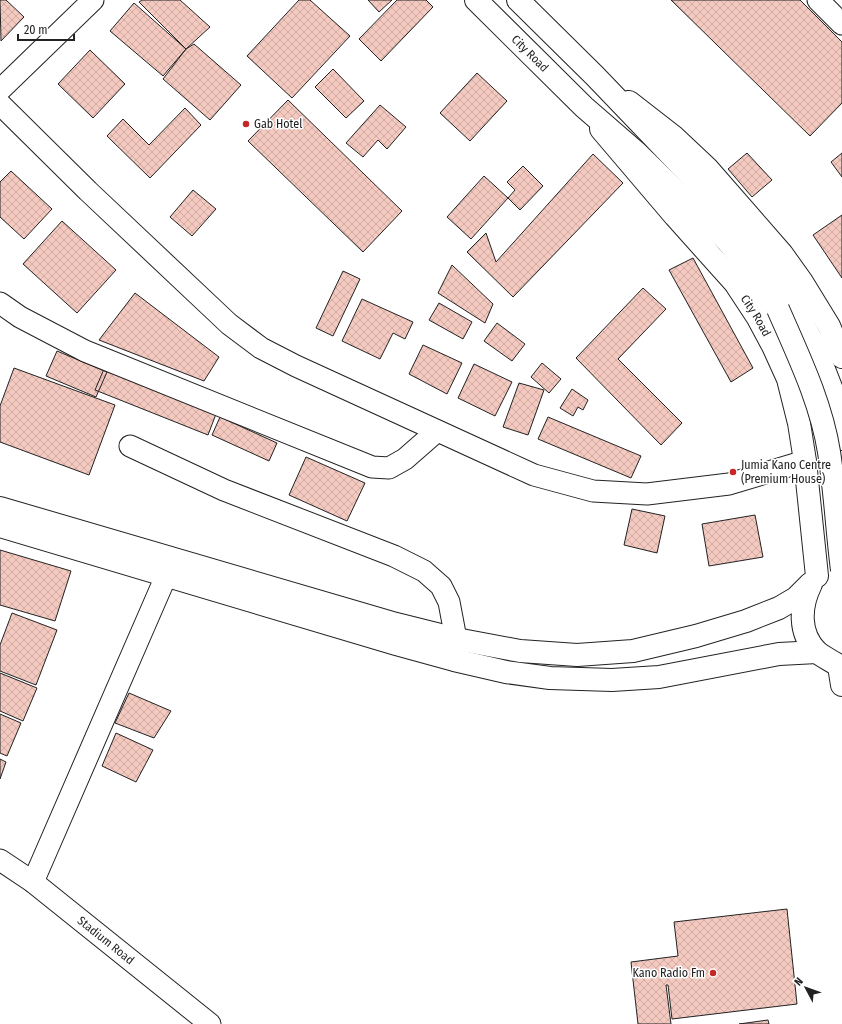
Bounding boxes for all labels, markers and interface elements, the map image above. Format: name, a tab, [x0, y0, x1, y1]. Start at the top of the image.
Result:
scale bar	[18, 16, 74, 42]
text: 20 m	[24, 23, 48, 37]
street label: City Road	[509, 32, 551, 75]
place label: Gab Hotel	[254, 117, 302, 131]
marker: Gab Hotel	[241, 119, 251, 129]
street label: City Road	[738, 292, 774, 339]
place label: Jumia Kano Centre (Premium House)	[741, 458, 831, 486]
marker: Jumia Kano Centre (Premium House)	[728, 467, 738, 477]
street label: Stadium Road	[75, 914, 137, 967]
place label: Kano Radio Fm	[632, 966, 705, 980]
marker: Kano Radio Fm	[708, 968, 718, 978]
north arrow	[786, 968, 826, 1008]
text: N	[792, 975, 806, 989]

